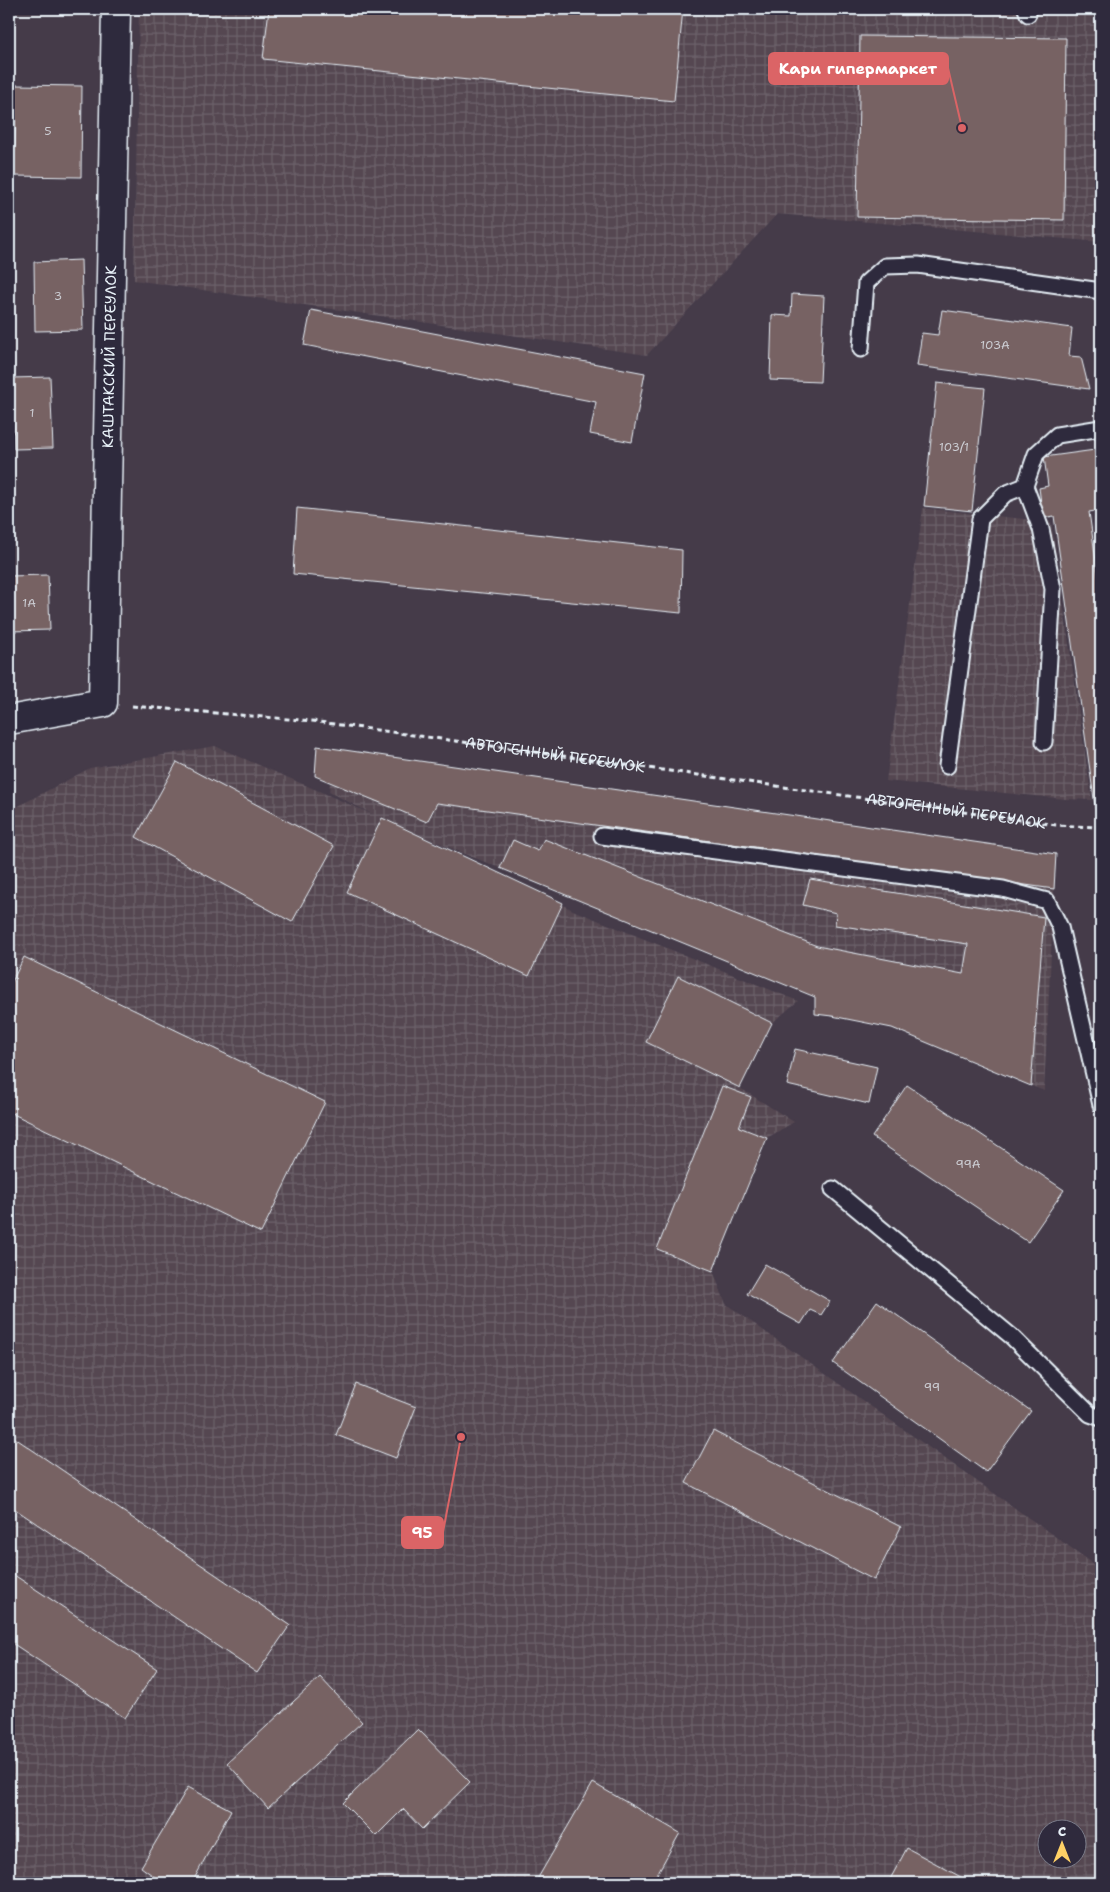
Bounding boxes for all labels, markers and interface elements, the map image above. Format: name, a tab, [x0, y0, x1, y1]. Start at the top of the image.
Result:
callout: Кари гипермаркет	[769, 53, 948, 84]
text: Кари гипермаркет	[779, 58, 938, 79]
house number: 5	[44, 123, 52, 139]
street label: КАШТАКСКИЙ ПЕРЕУЛОК	[98, 265, 121, 448]
house number: 3	[54, 288, 62, 304]
house number: 103А	[980, 337, 1010, 353]
house number: 1	[29, 405, 35, 421]
house number: 103/1	[939, 439, 969, 455]
house number: 1А	[22, 595, 36, 611]
street label: АВТОГЕННЫЙ ПЕРЕУЛОК	[464, 733, 646, 777]
street label: АВТОГЕННЫЙ ПЕРЕУЛОК	[865, 789, 1047, 834]
house number: 99А	[955, 1156, 981, 1172]
house number: 99	[924, 1379, 940, 1395]
callout: 95	[402, 1517, 443, 1548]
text: 95	[411, 1522, 433, 1543]
north arrow	[1038, 1820, 1088, 1870]
text: С	[1058, 1822, 1066, 1840]

